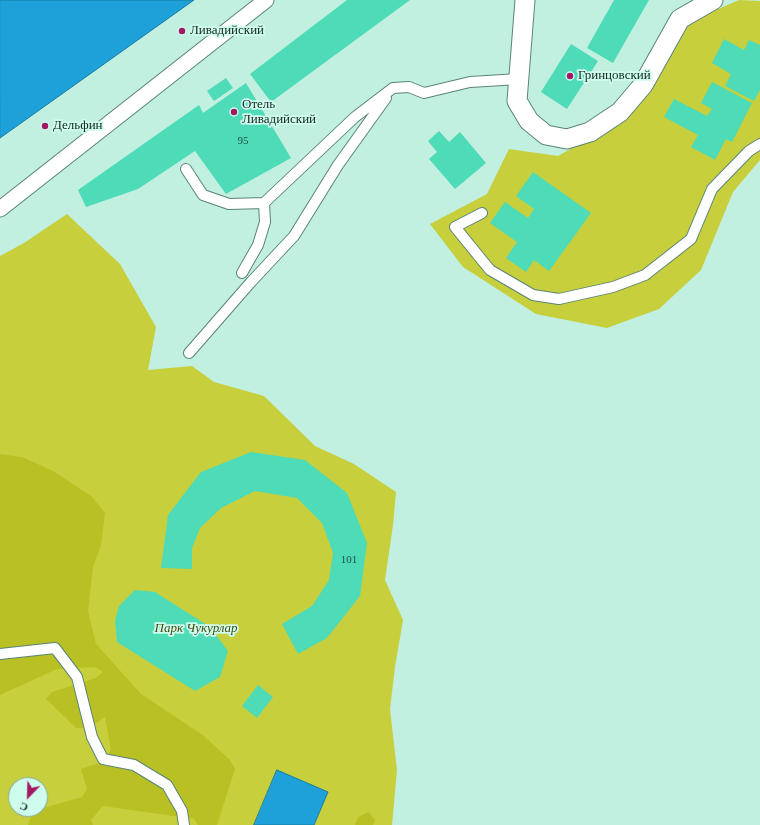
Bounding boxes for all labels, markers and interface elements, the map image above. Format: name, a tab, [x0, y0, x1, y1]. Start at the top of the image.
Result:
place label: Ливадийский	[190, 23, 264, 39]
marker: Ливадийский	[177, 26, 187, 36]
place label: Гринцовский	[578, 68, 651, 84]
marker: Гринцовский	[565, 71, 575, 81]
place label: Отель Ливадийский	[242, 97, 316, 128]
marker: Отель Ливадийский	[229, 107, 239, 117]
place label: Дельфин	[53, 118, 103, 134]
marker: Дельфин	[40, 121, 50, 131]
house number: 95	[238, 134, 248, 148]
house number: 101	[341, 553, 357, 567]
park label: Парк Чукурлар	[155, 621, 237, 637]
north arrow	[8, 777, 48, 817]
text: С	[18, 800, 30, 814]

